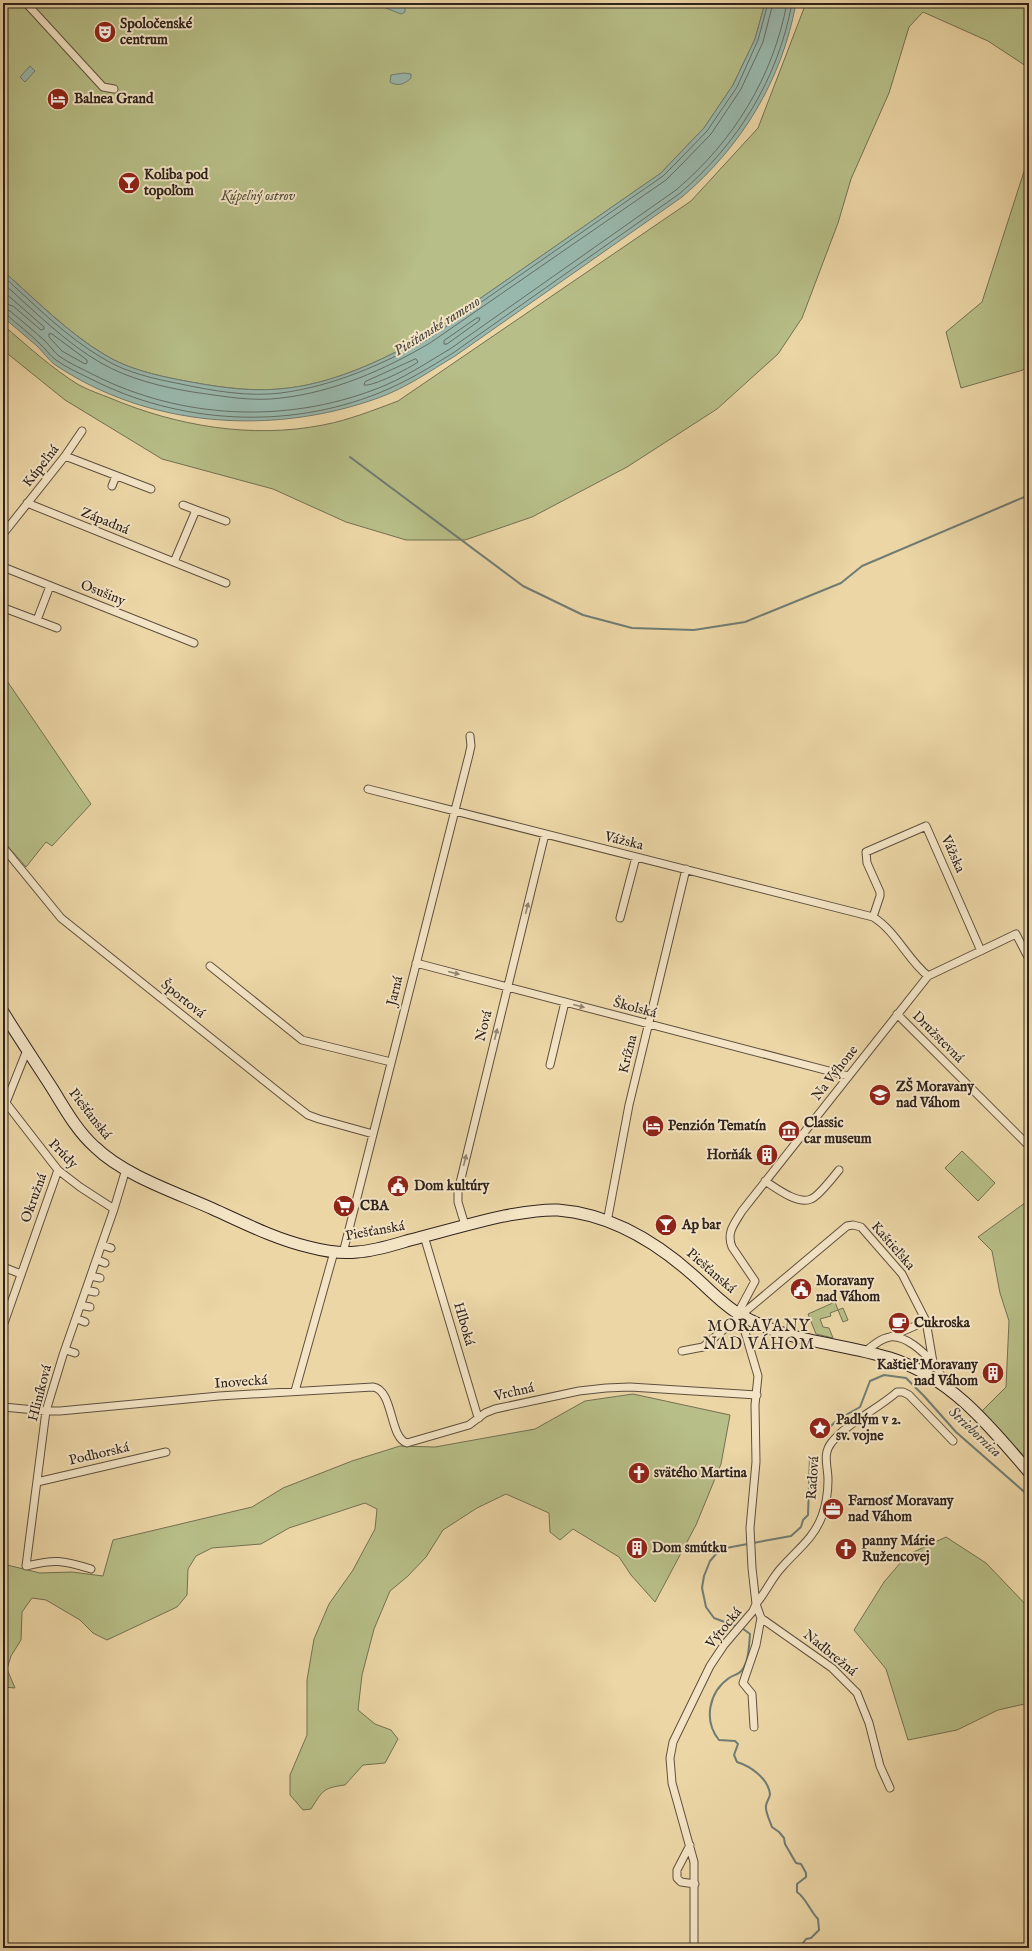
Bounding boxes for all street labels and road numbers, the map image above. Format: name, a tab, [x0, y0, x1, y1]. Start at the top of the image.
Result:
street label: Kúpeľná	[19, 440, 64, 491]
street label: Západná	[78, 503, 133, 539]
street label: Osušiny	[78, 576, 128, 610]
street label: Vážska	[602, 827, 646, 855]
street label: Vážska	[936, 831, 970, 876]
street label: Jarná	[382, 973, 408, 1010]
street label: Športová	[157, 975, 210, 1023]
street label: Školská	[611, 993, 660, 1023]
street label: Družstevná	[908, 1007, 968, 1067]
street label: Nová	[471, 1008, 497, 1043]
street label: Krížna	[615, 1032, 642, 1075]
street label: Na Výhone	[808, 1041, 863, 1104]
street label: Piešťanská	[64, 1085, 116, 1144]
street label: Prúdy	[44, 1135, 82, 1173]
street label: Okružná	[17, 1170, 52, 1225]
street label: Piešťanská	[344, 1217, 407, 1245]
street label: Kaštieľska	[867, 1218, 920, 1275]
street label: Piešťanská	[682, 1245, 740, 1298]
street label: Hlboká	[449, 1300, 479, 1349]
street label: Hliníková	[24, 1362, 56, 1423]
street label: Inovecká	[214, 1371, 269, 1393]
street label: Vrchná	[491, 1378, 537, 1406]
street label: Podhorská	[67, 1438, 132, 1470]
street label: Radová	[802, 1455, 824, 1500]
street label: Výtocká	[701, 1603, 747, 1653]
street label: Nadbrežná	[799, 1626, 861, 1681]

